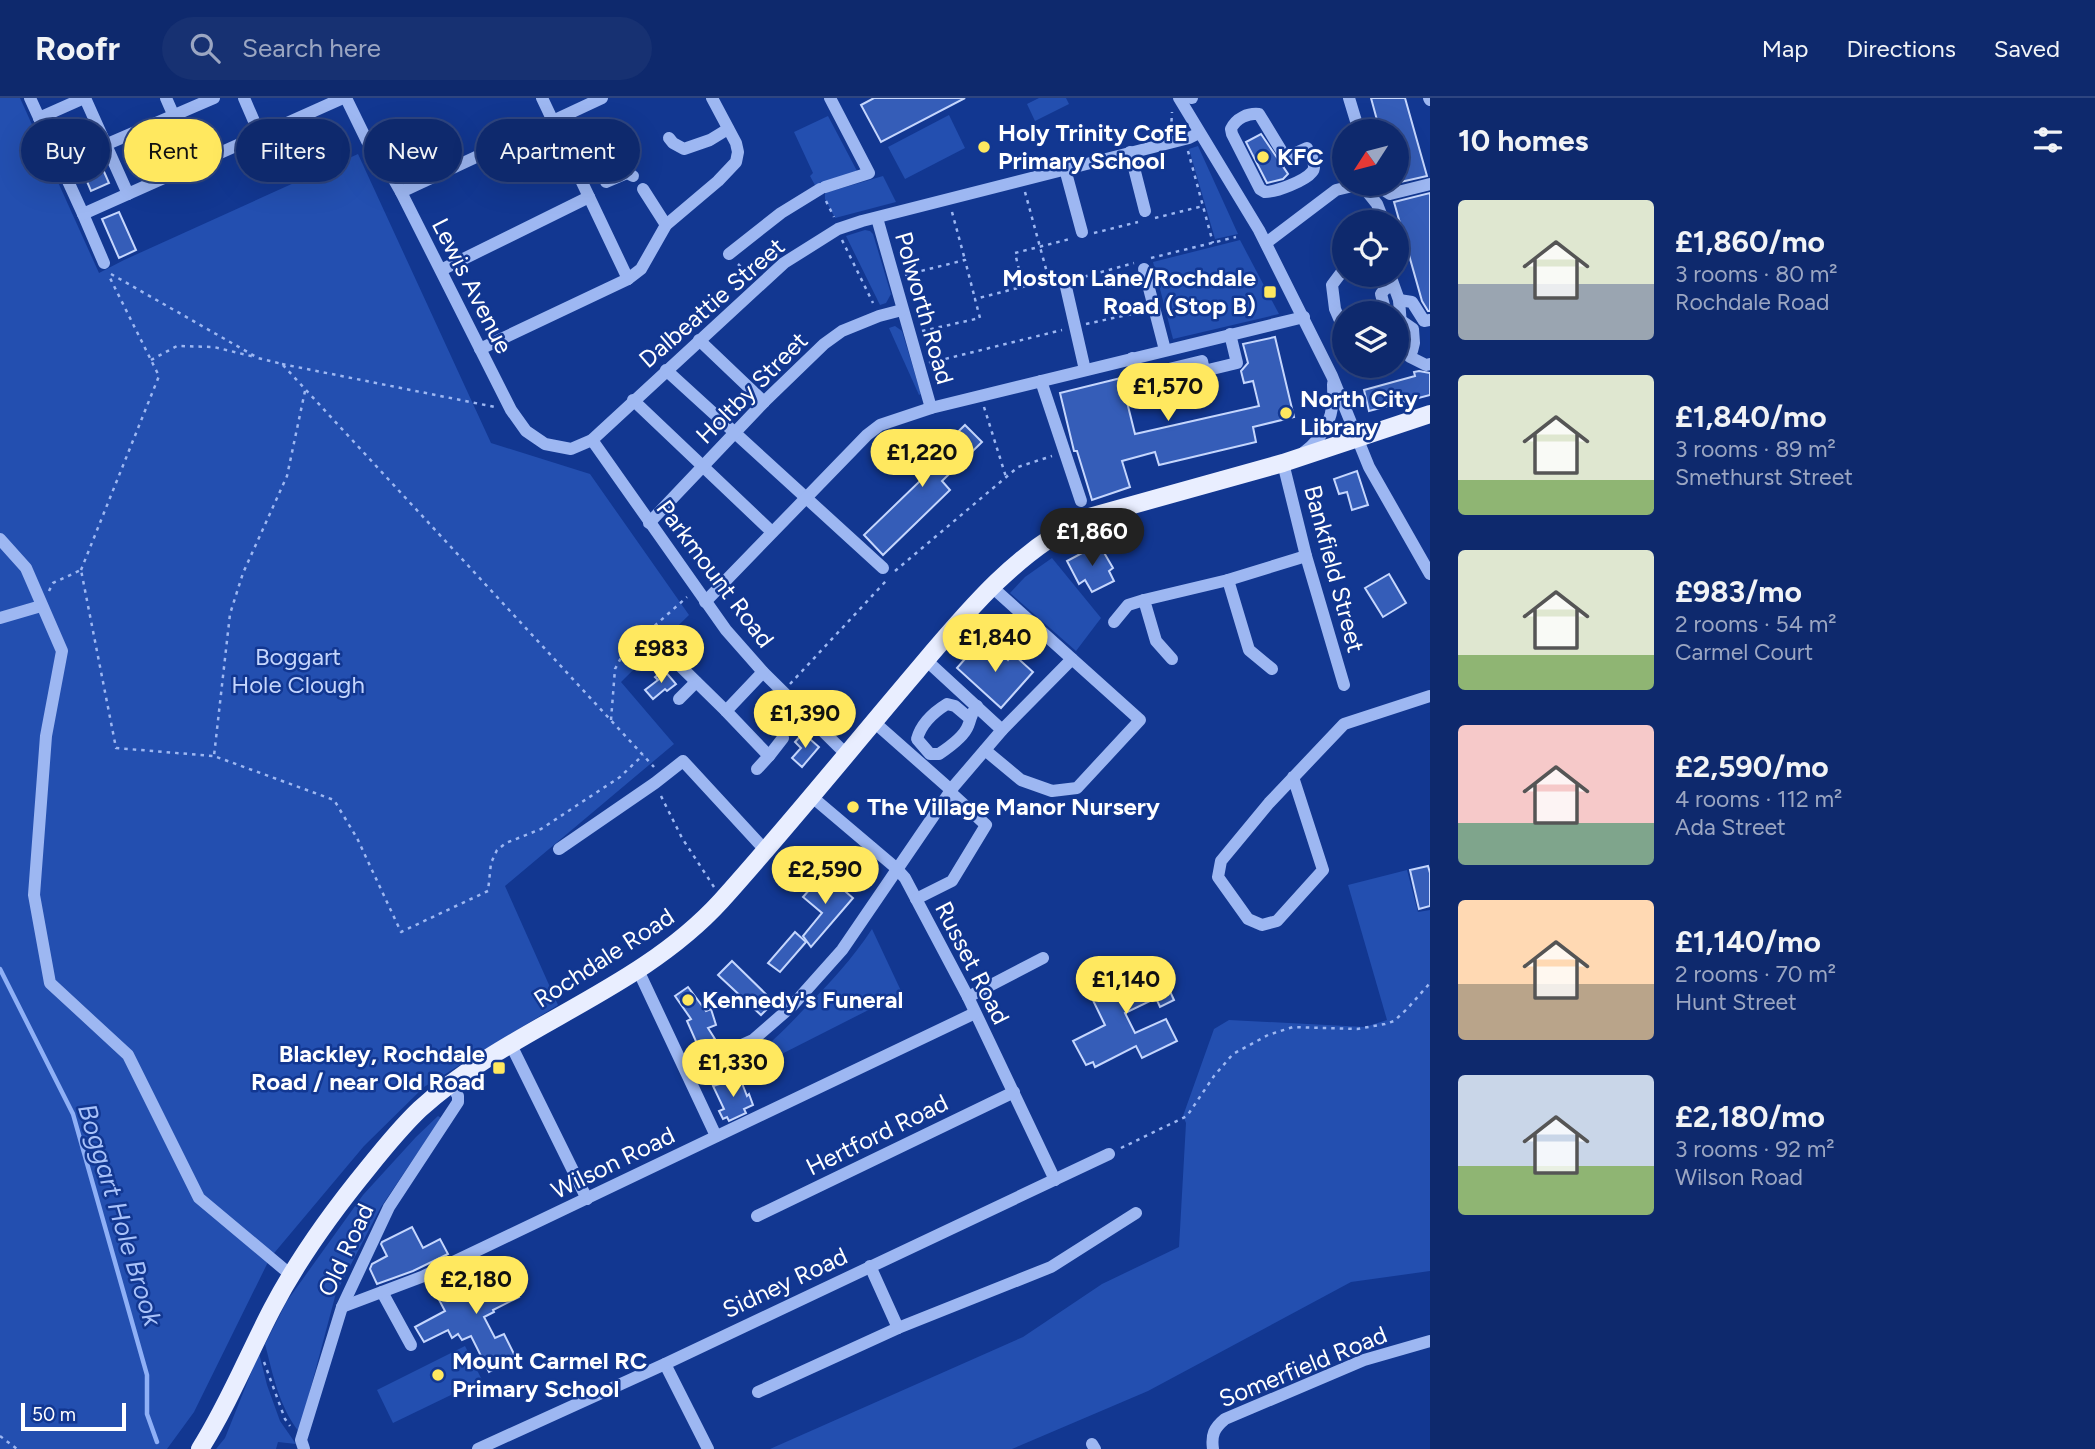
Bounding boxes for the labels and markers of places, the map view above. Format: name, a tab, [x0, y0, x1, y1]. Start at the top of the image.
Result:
place label: Holy Trinity CofE Primary School	[998, 118, 1188, 175]
marker: Holy Trinity CofE Primary School	[976, 139, 992, 155]
place label: KFC	[1277, 142, 1324, 171]
marker: KFC	[1255, 149, 1271, 165]
place label: Moston Lane/Rochdale Road (Stop B)	[1002, 263, 1256, 320]
marker: Moston Lane/Rochdale Road (Stop B)	[1262, 284, 1278, 300]
pin: £1,570	[1111, 364, 1225, 423]
place label: North City Library	[1300, 384, 1418, 441]
marker: North City Library	[1278, 405, 1294, 421]
pin: £1,220	[865, 430, 979, 489]
pin: £1,860	[1035, 508, 1149, 568]
pin: £1,840	[938, 614, 1052, 674]
pin: £983	[620, 626, 702, 685]
pin: £1,390	[748, 690, 862, 750]
place label: The Village Manor Nursery	[867, 792, 1160, 821]
marker: The Village Manor Nursery	[845, 799, 861, 815]
pin: £2,590	[768, 846, 882, 906]
pin: £1,140	[1069, 956, 1183, 1016]
place label: Kennedy's Funeral	[702, 985, 903, 1014]
marker: Kennedy's Funeral	[680, 992, 696, 1008]
place label: Blackley, Rochdale Road / near Old Road	[251, 1039, 485, 1096]
pin: £1,330	[676, 1040, 790, 1099]
marker: Blackley, Rochdale Road / near Old Road	[491, 1060, 507, 1076]
pin: £2,180	[419, 1256, 533, 1316]
place label: Mount Carmel RC Primary School	[452, 1346, 647, 1403]
marker: Mount Carmel RC Primary School	[430, 1367, 446, 1383]

